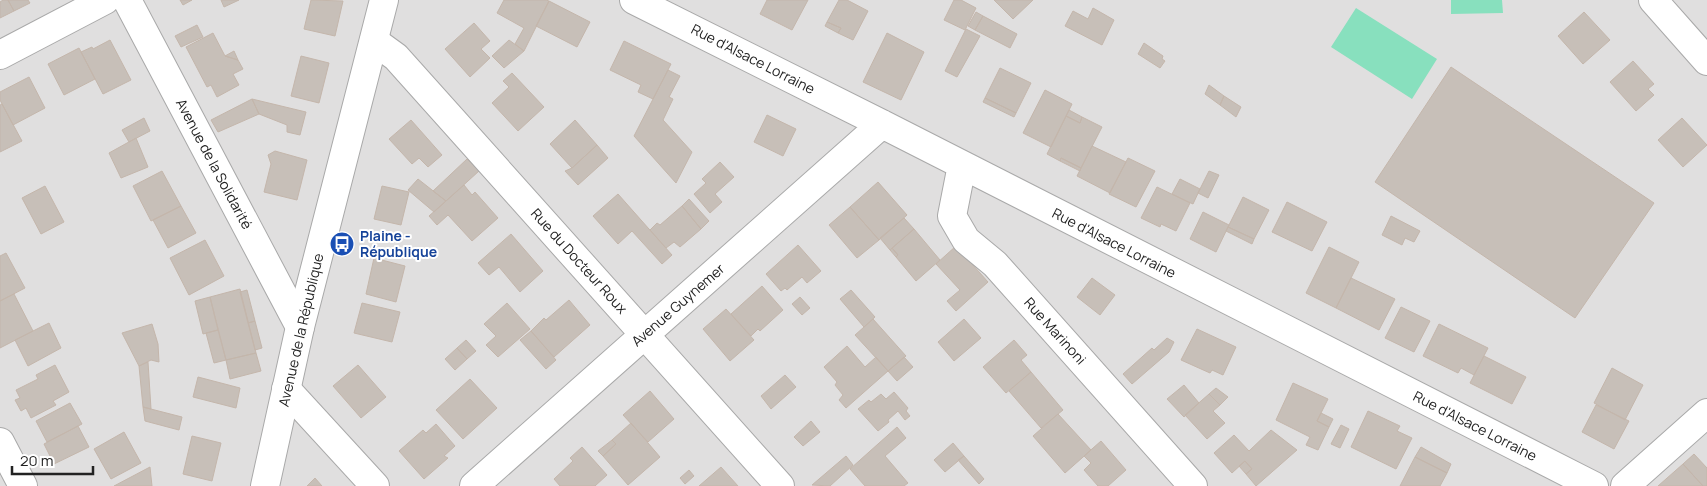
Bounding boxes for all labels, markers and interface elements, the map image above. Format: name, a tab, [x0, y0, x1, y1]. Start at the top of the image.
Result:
street label: Rue d'Alsace Lorraine	[688, 19, 818, 98]
street label: Avenue de la Solidarité	[172, 95, 257, 232]
street label: Rue d'Alsace Lorraine	[1049, 203, 1179, 282]
street label: Rue du Docteur Roux	[527, 204, 632, 318]
place label: Plaine - République	[360, 226, 437, 261]
bus stop icon: Plaine - République	[329, 231, 355, 257]
street label: Avenue de la République	[274, 251, 327, 408]
street label: Avenue Guynemer	[627, 259, 728, 350]
street label: Rue Marinoni	[1020, 293, 1091, 368]
street label: Rue d'Alsace Lorraine	[1410, 386, 1540, 465]
scale bar	[12, 444, 94, 476]
text: 20 m	[20, 450, 53, 471]

